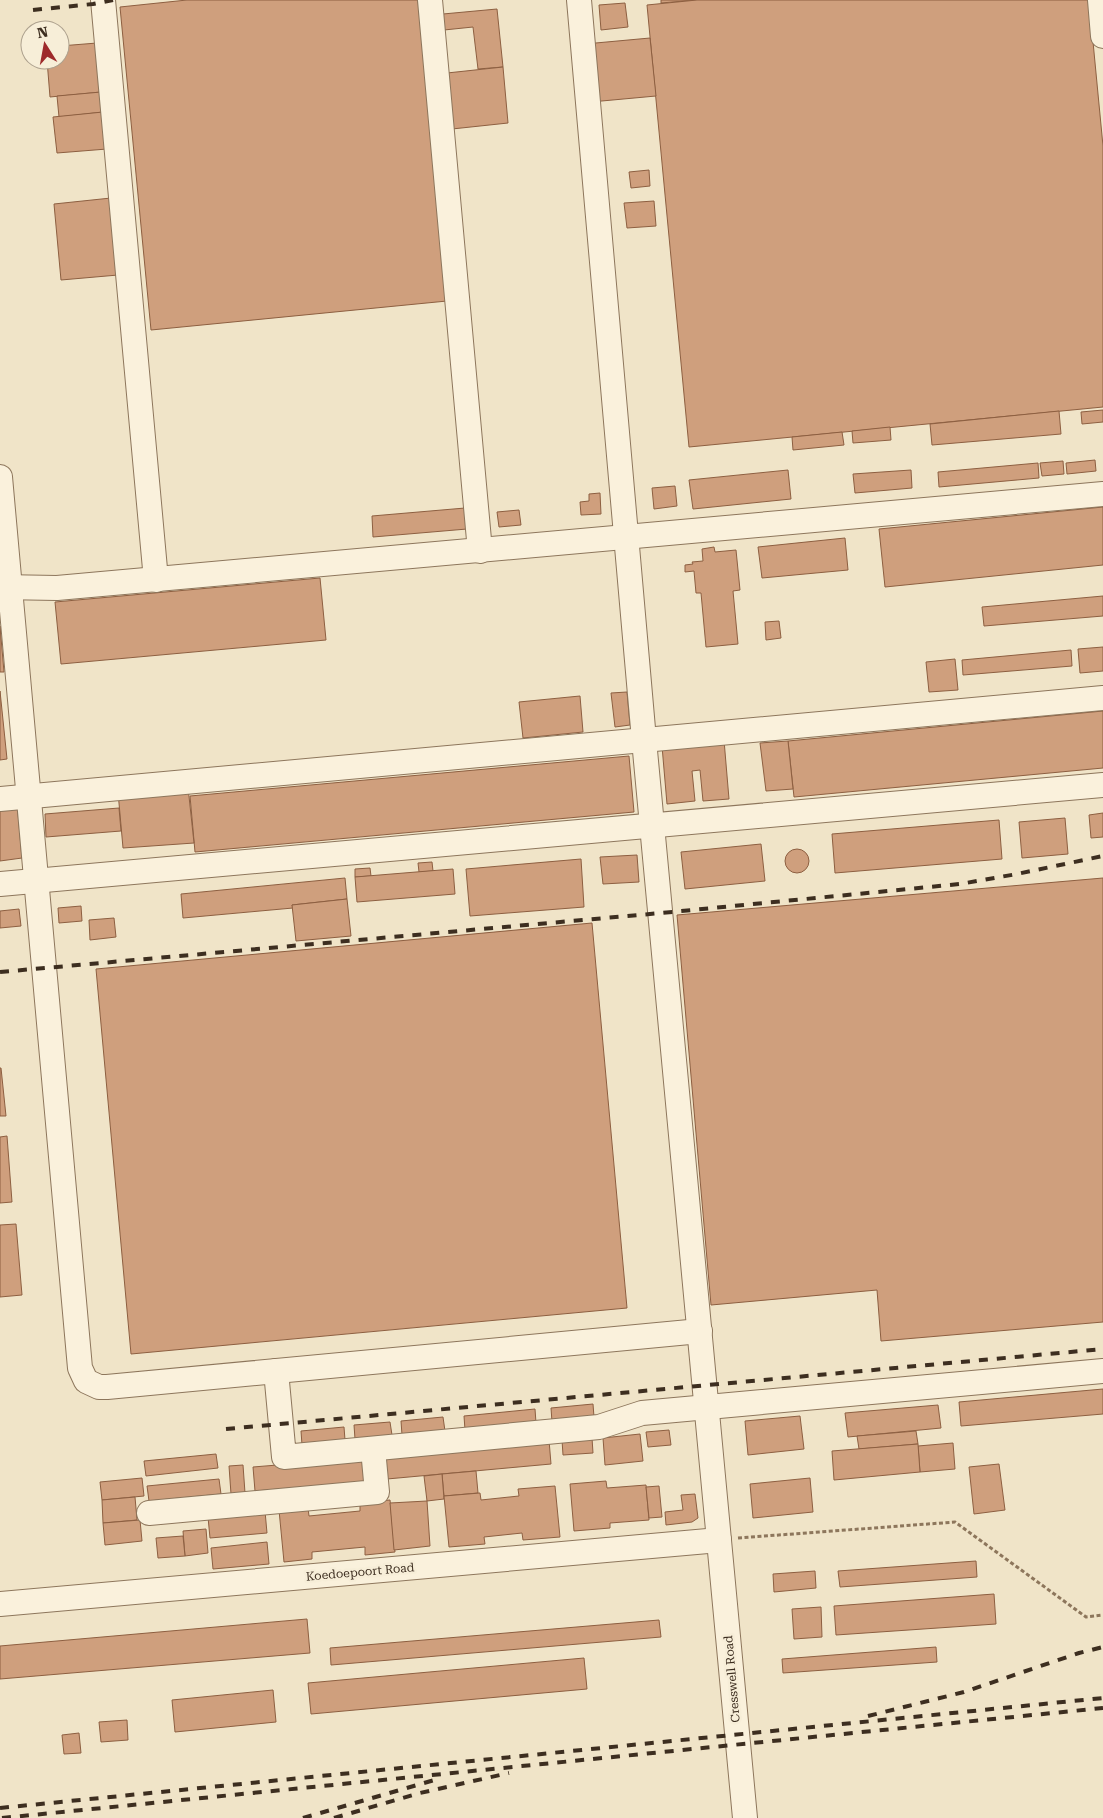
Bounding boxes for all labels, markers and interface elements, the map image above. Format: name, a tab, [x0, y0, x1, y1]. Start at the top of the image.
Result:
north arrow	[20, 20, 70, 70]
text: N	[36, 23, 50, 41]
street label: Koedoepoort Road	[305, 1560, 415, 1584]
street label: Cresswell Road	[721, 1635, 743, 1723]

